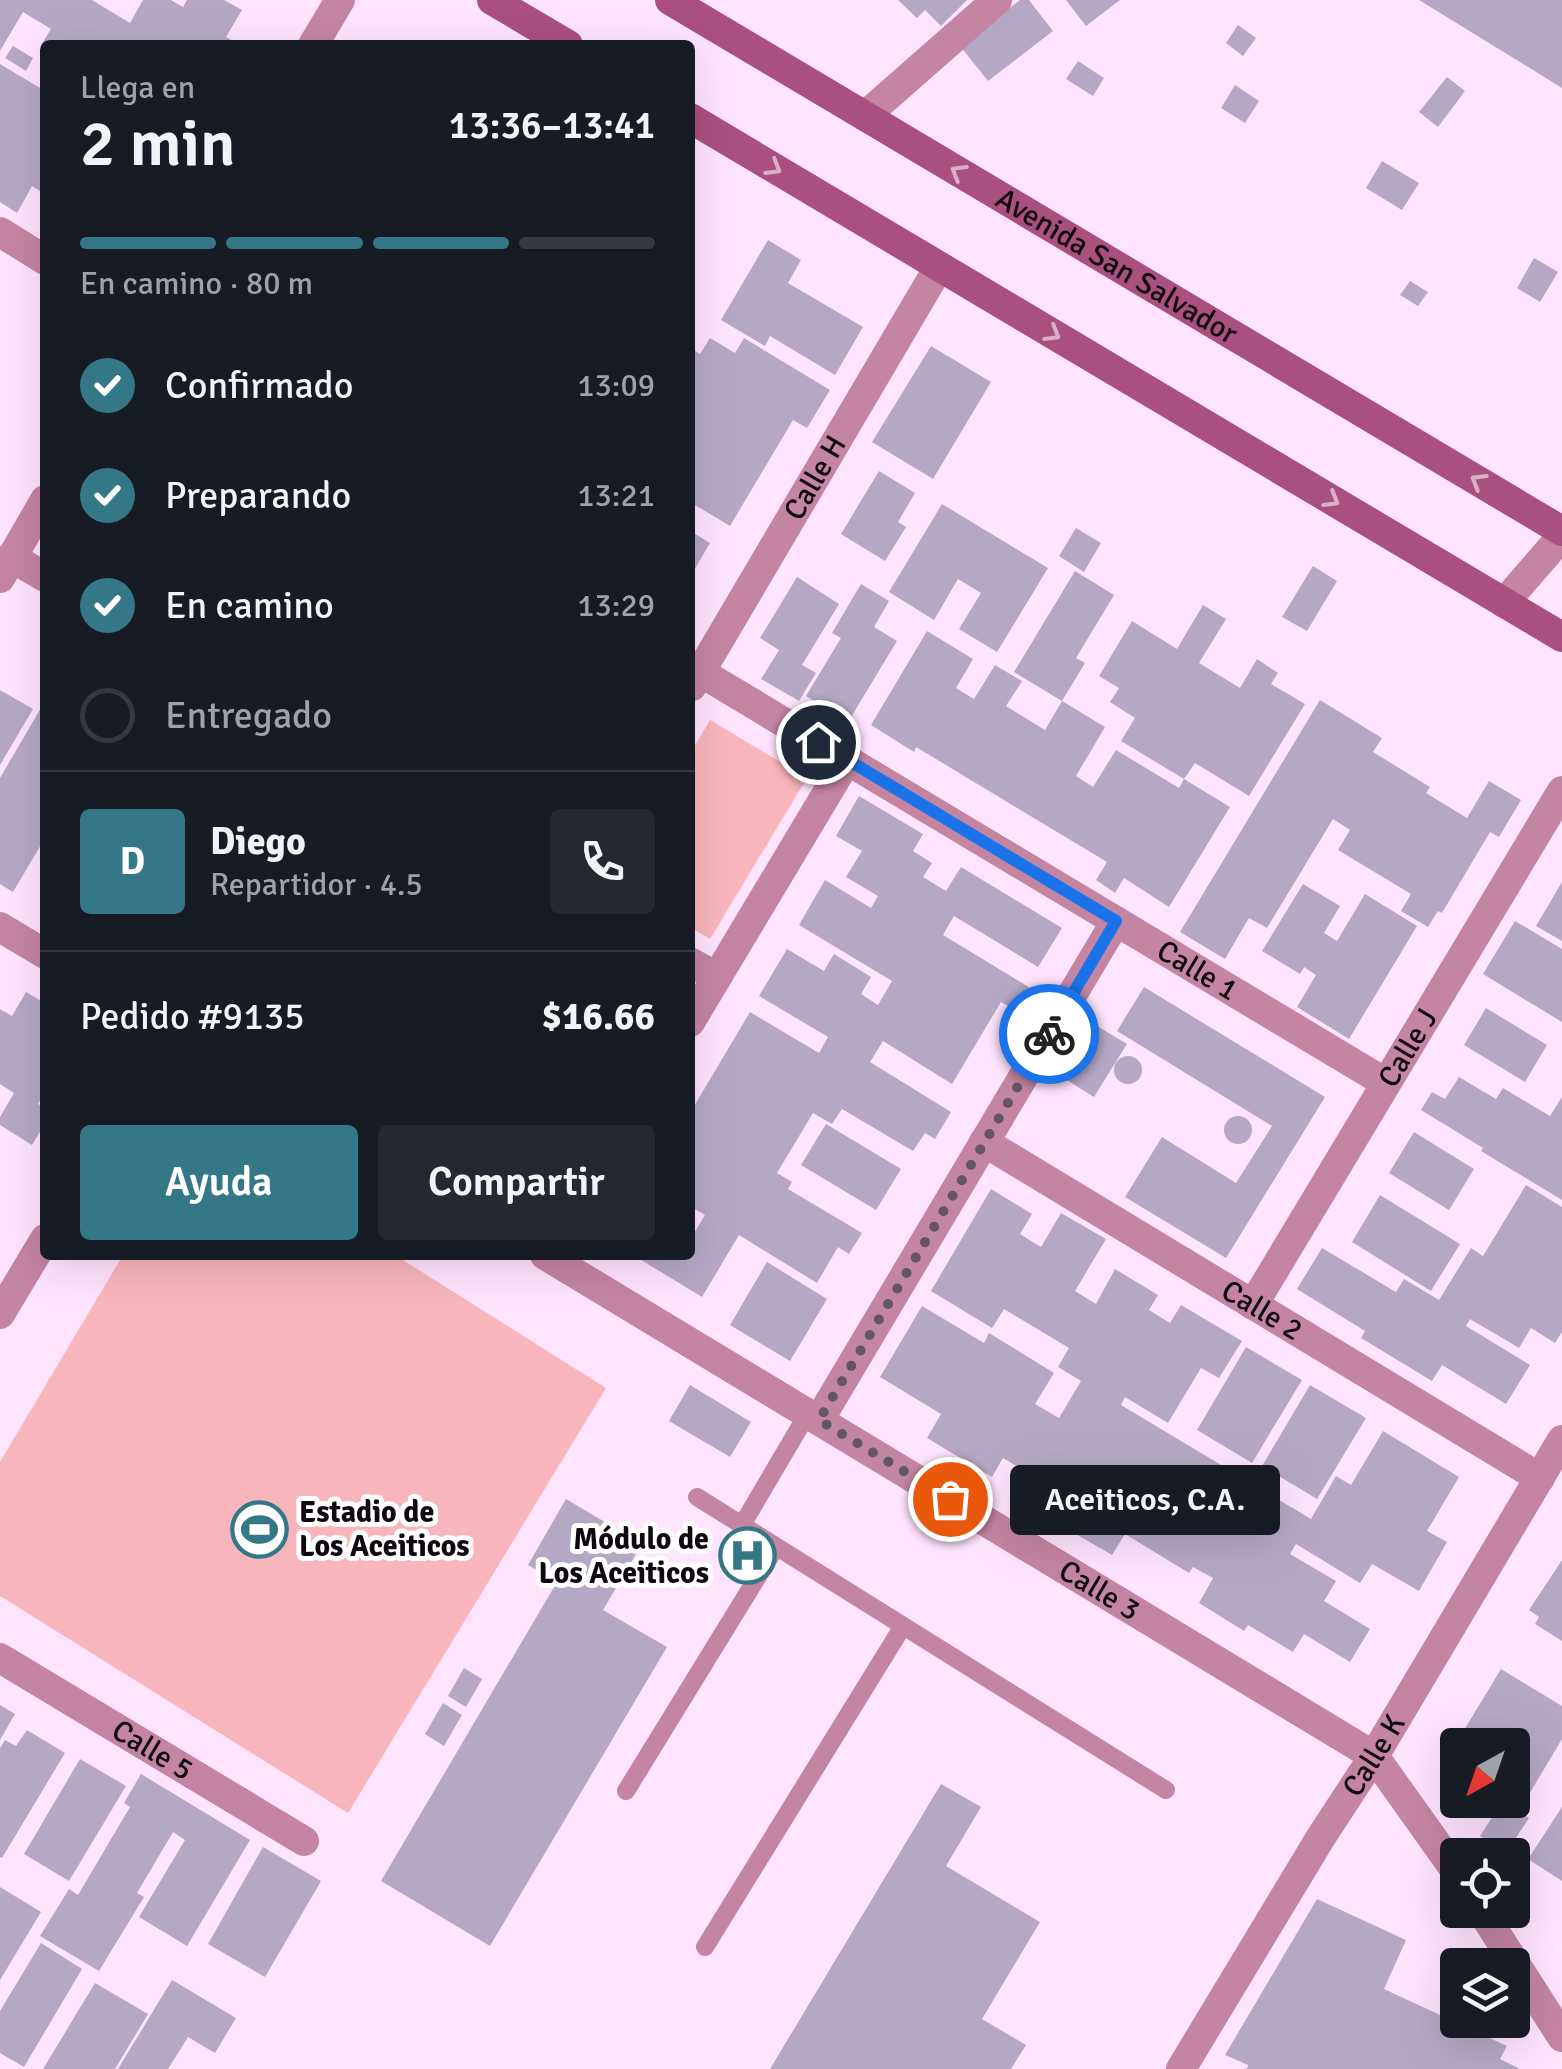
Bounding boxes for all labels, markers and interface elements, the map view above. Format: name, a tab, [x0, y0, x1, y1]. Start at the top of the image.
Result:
text: Llega en	[80, 68, 195, 107]
text: 13:36–13:41	[449, 102, 655, 149]
text: 2 min	[80, 104, 236, 184]
one-way arrow	[763, 156, 781, 175]
one-way arrow	[951, 165, 969, 184]
street label: Avenida San Salvador	[989, 180, 1244, 352]
text: En camino · 80 m	[80, 264, 313, 303]
one-way arrow	[1042, 322, 1060, 341]
icon: check	[80, 358, 135, 413]
text: Confirmado	[165, 362, 354, 409]
text: 13:09	[577, 366, 655, 405]
street label: Calle H	[776, 428, 854, 527]
icon: check	[80, 468, 135, 523]
text: Preparando	[165, 472, 351, 519]
one-way arrow	[1471, 474, 1489, 493]
text: 13:21	[577, 476, 655, 515]
one-way arrow	[1321, 488, 1339, 507]
icon: check	[80, 578, 135, 633]
text: En camino	[165, 582, 334, 629]
text: 13:29	[577, 586, 655, 625]
text: Entregado	[165, 692, 332, 739]
pin	[776, 700, 861, 785]
icon: home	[791, 715, 846, 770]
button: phone	[550, 809, 655, 914]
text: Diego	[210, 818, 306, 865]
text: D	[120, 838, 145, 885]
text: Repartidor · 4.5	[210, 865, 423, 904]
street label: Calle 1	[1150, 932, 1245, 1009]
courier	[999, 984, 1099, 1084]
text: Pedido #9135	[80, 993, 305, 1040]
text: $16.66	[542, 993, 655, 1040]
street label: Calle J	[1370, 1002, 1445, 1094]
icon: bike	[1022, 1007, 1077, 1062]
button: Ayuda	[80, 1125, 358, 1240]
button: Compartir	[378, 1125, 655, 1240]
street label: Calle 2	[1215, 1272, 1309, 1349]
pin	[908, 1457, 993, 1542]
callout: Aceiticos, C.A.	[1010, 1464, 1280, 1534]
icon: bag	[923, 1472, 978, 1527]
text: Aceiticos, C.A.	[1045, 1480, 1245, 1519]
place label: Estadio de Los Aceiticos	[299, 1494, 470, 1565]
sports icon: Estadio de Los Aceiticos	[230, 1499, 290, 1559]
place label: Módulo de Los Aceiticos	[538, 1521, 709, 1592]
hospital icon: Módulo de Los Aceiticos	[718, 1526, 778, 1586]
street label: Calle 3	[1052, 1552, 1147, 1629]
street label: Calle K	[1334, 1708, 1413, 1803]
street label: Calle 5	[105, 1711, 200, 1788]
north arrow	[1440, 1728, 1530, 1818]
map controls	[1440, 1728, 1530, 2038]
button: locate	[1440, 1838, 1530, 1928]
button: layers	[1440, 1948, 1530, 2038]

